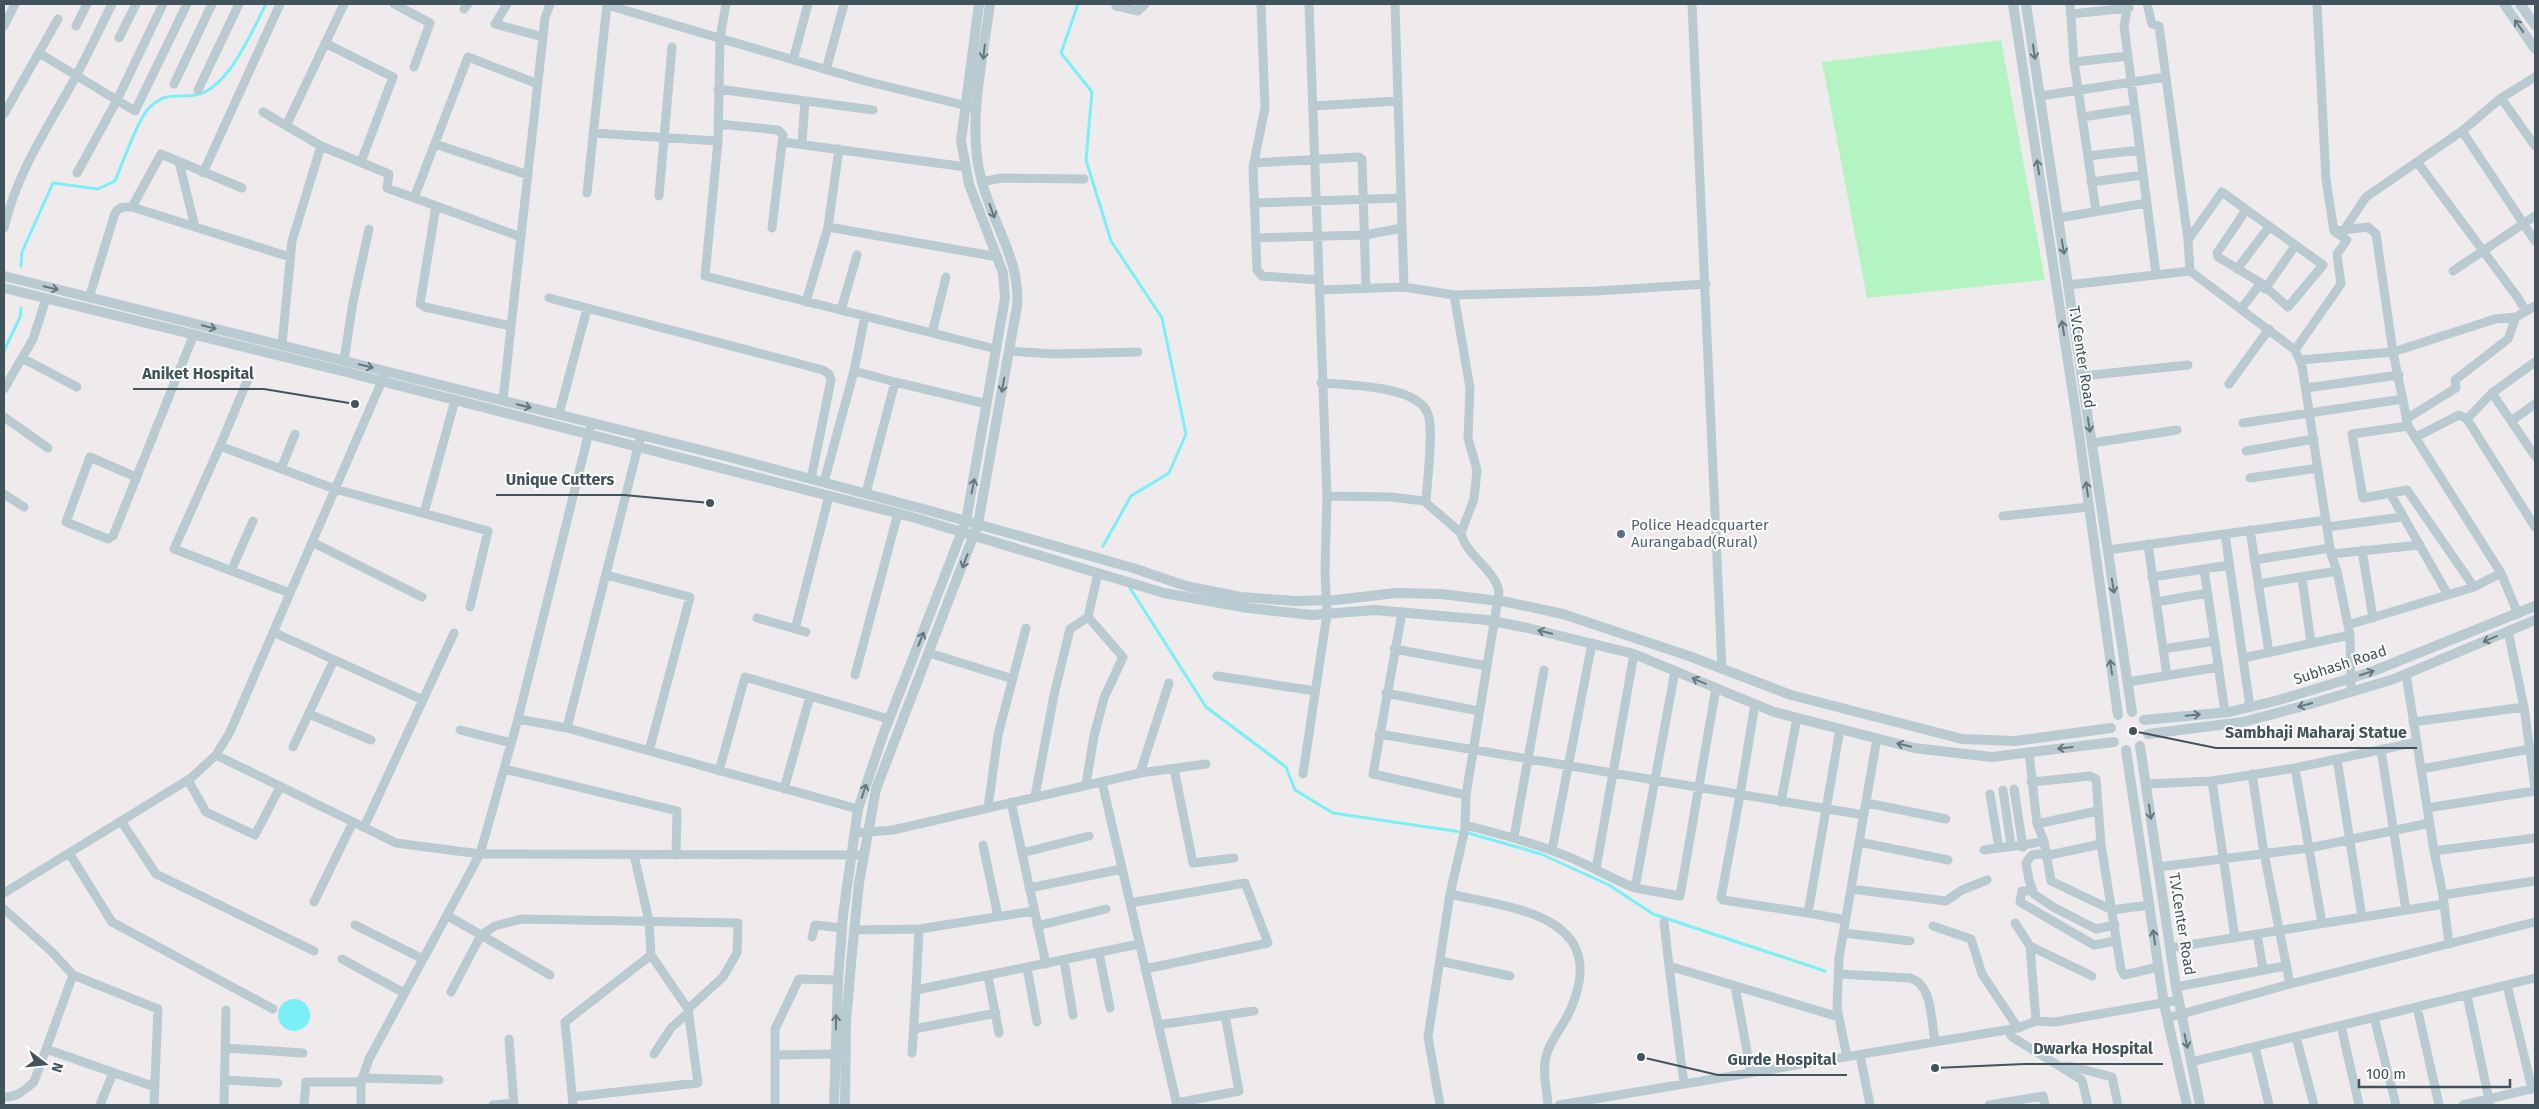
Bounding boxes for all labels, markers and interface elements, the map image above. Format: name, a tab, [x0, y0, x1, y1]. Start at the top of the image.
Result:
one-way arrow	[2514, 19, 2524, 33]
one-way arrow	[979, 44, 989, 60]
one-way arrow	[2029, 44, 2039, 60]
one-way arrow	[2033, 160, 2043, 176]
one-way arrow	[988, 203, 997, 219]
one-way arrow	[2058, 239, 2068, 255]
one-way arrow	[43, 284, 59, 293]
street label: T.V.Center Road	[2065, 305, 2099, 409]
one-way arrow	[2057, 320, 2067, 336]
one-way arrow	[200, 323, 216, 332]
callout: Aniket Hospital	[133, 358, 264, 389]
one-way arrow	[358, 362, 374, 371]
text: Aniket Hospital	[141, 364, 254, 383]
one-way arrow	[997, 377, 1007, 393]
one-way arrow	[516, 402, 532, 411]
one-way arrow	[2085, 417, 2095, 433]
callout: Unique Cutters	[496, 464, 624, 495]
text: Unique Cutters	[506, 470, 615, 489]
one-way arrow	[968, 478, 978, 494]
one-way arrow	[2081, 481, 2091, 497]
place label: Police Headcquarter Aurangabad(Rural)	[1631, 516, 1769, 551]
marker: Police Headcquarter Aurangabad(Rural)	[1615, 528, 1627, 540]
one-way arrow	[960, 553, 969, 568]
one-way arrow	[2109, 578, 2119, 594]
one-way arrow	[1538, 627, 1554, 636]
one-way arrow	[916, 632, 926, 647]
one-way arrow	[2483, 634, 2498, 644]
street label: Subhash Road	[2291, 641, 2389, 689]
one-way arrow	[2106, 659, 2116, 675]
one-way arrow	[2359, 668, 2375, 677]
one-way arrow	[1692, 676, 1707, 685]
one-way arrow	[2297, 701, 2313, 711]
one-way arrow	[2185, 711, 2201, 720]
callout: Sambhaji Maharaj Statue	[2216, 717, 2417, 748]
text: Sambhaji Maharaj Statue	[2225, 723, 2407, 742]
one-way arrow	[1897, 740, 1913, 749]
one-way arrow	[2058, 743, 2074, 753]
one-way arrow	[860, 784, 869, 800]
one-way arrow	[2146, 803, 2156, 819]
street label: T.V.Center Road	[2165, 872, 2199, 976]
one-way arrow	[2149, 930, 2159, 946]
one-way arrow	[831, 1014, 840, 1030]
callout: Dwarka Hospital	[2024, 1033, 2163, 1064]
one-way arrow	[2182, 1033, 2192, 1049]
north arrow	[20, 1039, 70, 1089]
text: Dwarka Hospital	[2033, 1039, 2153, 1058]
callout: Gurde Hospital	[1718, 1044, 1847, 1075]
text: Gurde Hospital	[1728, 1050, 1837, 1069]
scale bar	[2359, 1056, 2510, 1088]
text: N	[48, 1061, 66, 1074]
text: 100 m	[2366, 1065, 2406, 1083]

